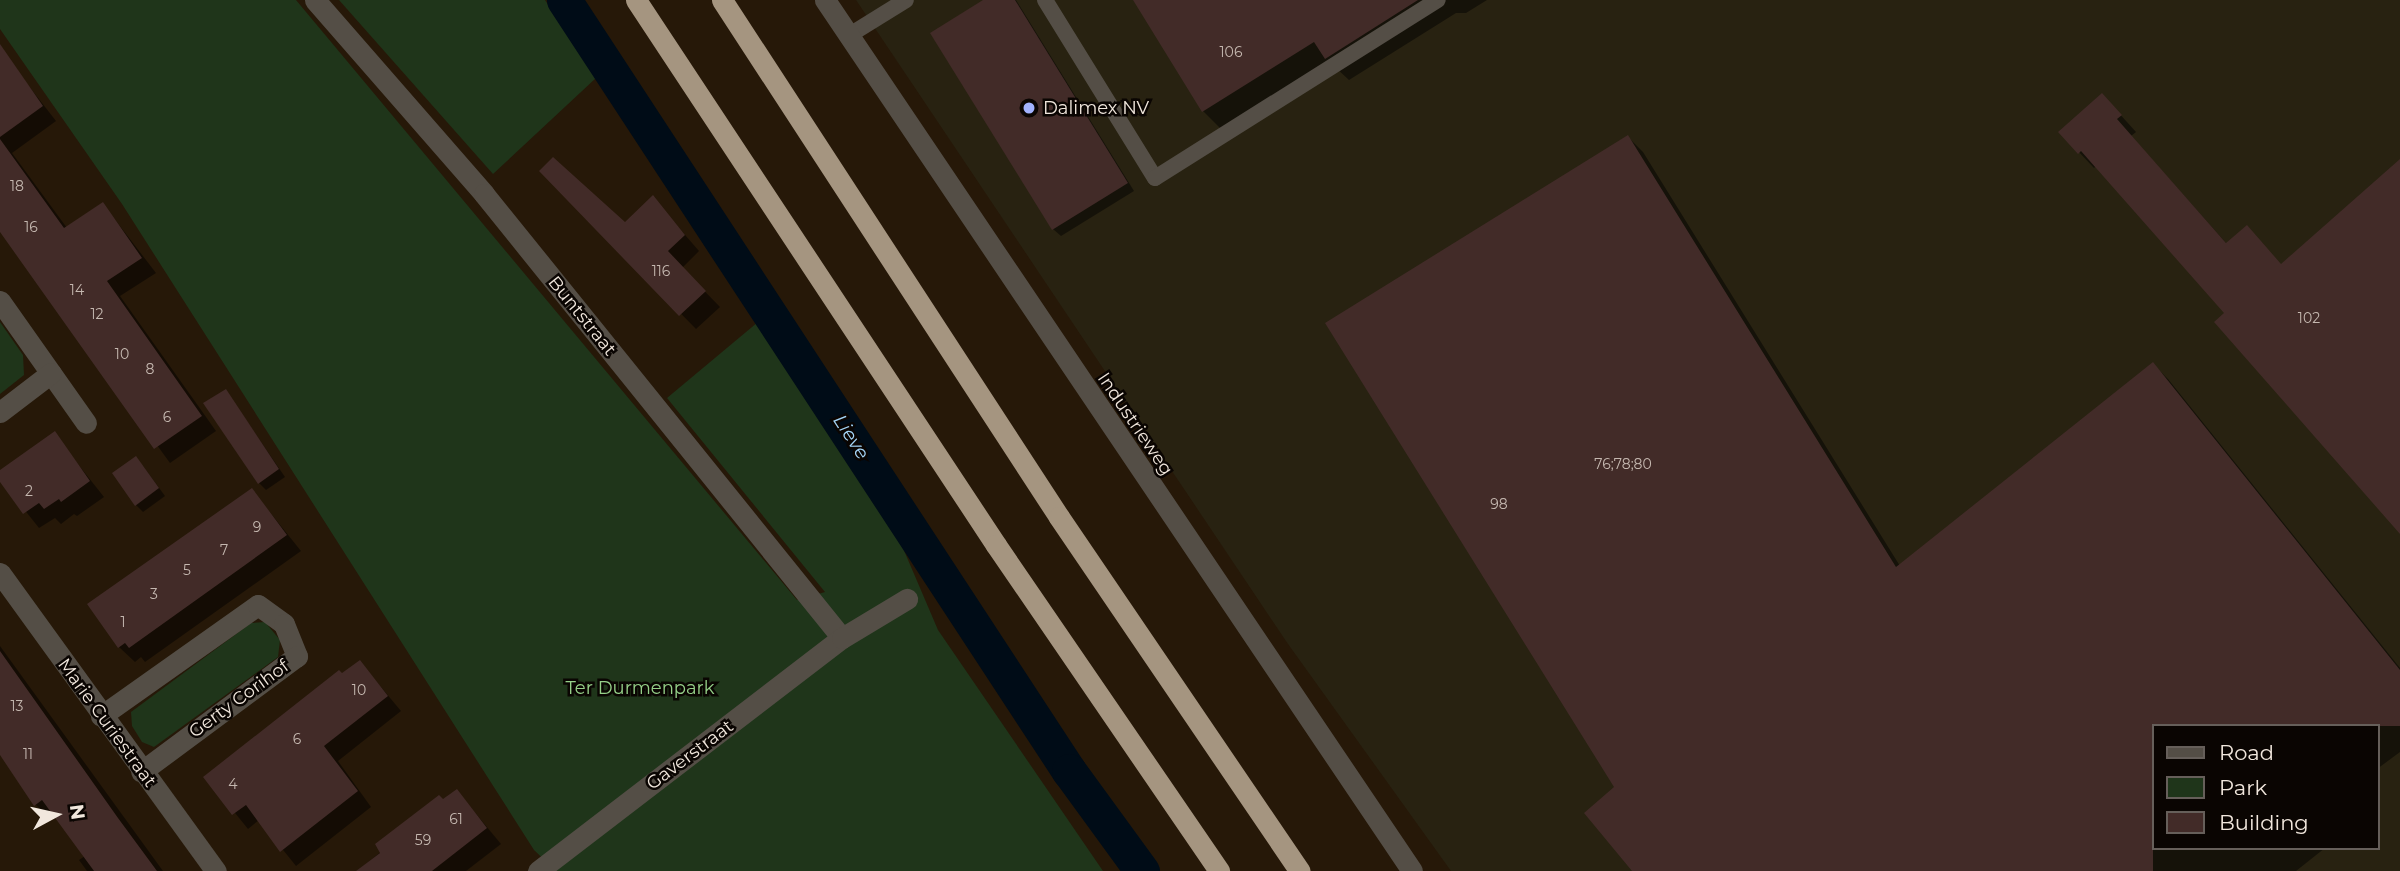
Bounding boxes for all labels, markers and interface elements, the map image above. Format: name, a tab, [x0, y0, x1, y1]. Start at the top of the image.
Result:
house number: 106	[1220, 44, 1242, 60]
place label: Dalimex NV	[1043, 97, 1149, 119]
marker: Dalimex NV	[1021, 100, 1037, 116]
house number: 18	[10, 178, 24, 194]
house number: 16	[24, 219, 38, 235]
house number: 116	[652, 263, 670, 279]
street label: Buntstraat	[543, 272, 621, 360]
house number: 14	[70, 282, 84, 298]
house number: 12	[90, 306, 104, 322]
house number: 102	[2298, 310, 2320, 326]
house number: 10	[115, 346, 129, 362]
house number: 8	[146, 361, 154, 377]
street label: Industrieweg	[1093, 368, 1177, 480]
house number: 6	[163, 409, 171, 425]
water label: Lieve	[828, 410, 874, 464]
house number: 76;78;80	[1594, 456, 1652, 472]
house number: 2	[25, 483, 33, 499]
house number: 98	[1490, 496, 1508, 512]
house number: 9	[253, 519, 261, 535]
house number: 7	[220, 542, 228, 558]
house number: 5	[183, 562, 191, 578]
house number: 3	[150, 586, 158, 602]
house number: 1	[120, 614, 126, 630]
street label: Marie Curiestraat	[53, 654, 161, 792]
street label: Gerty Corihof	[185, 655, 293, 743]
park label: Ter Durmenpark	[566, 677, 714, 699]
house number: 10	[352, 682, 366, 698]
house number: 13	[11, 698, 23, 714]
street label: Gaverstraat	[642, 715, 738, 795]
legend	[2152, 724, 2379, 850]
house number: 6	[293, 731, 301, 747]
text: Road	[2219, 740, 2274, 765]
house number: 11	[23, 746, 33, 762]
text: Park	[2219, 775, 2267, 800]
house number: 4	[228, 776, 238, 792]
north arrow	[21, 780, 91, 850]
text: N	[65, 803, 90, 821]
text: Building	[2219, 810, 2309, 835]
house number: 61	[449, 811, 463, 827]
house number: 59	[415, 832, 431, 848]

